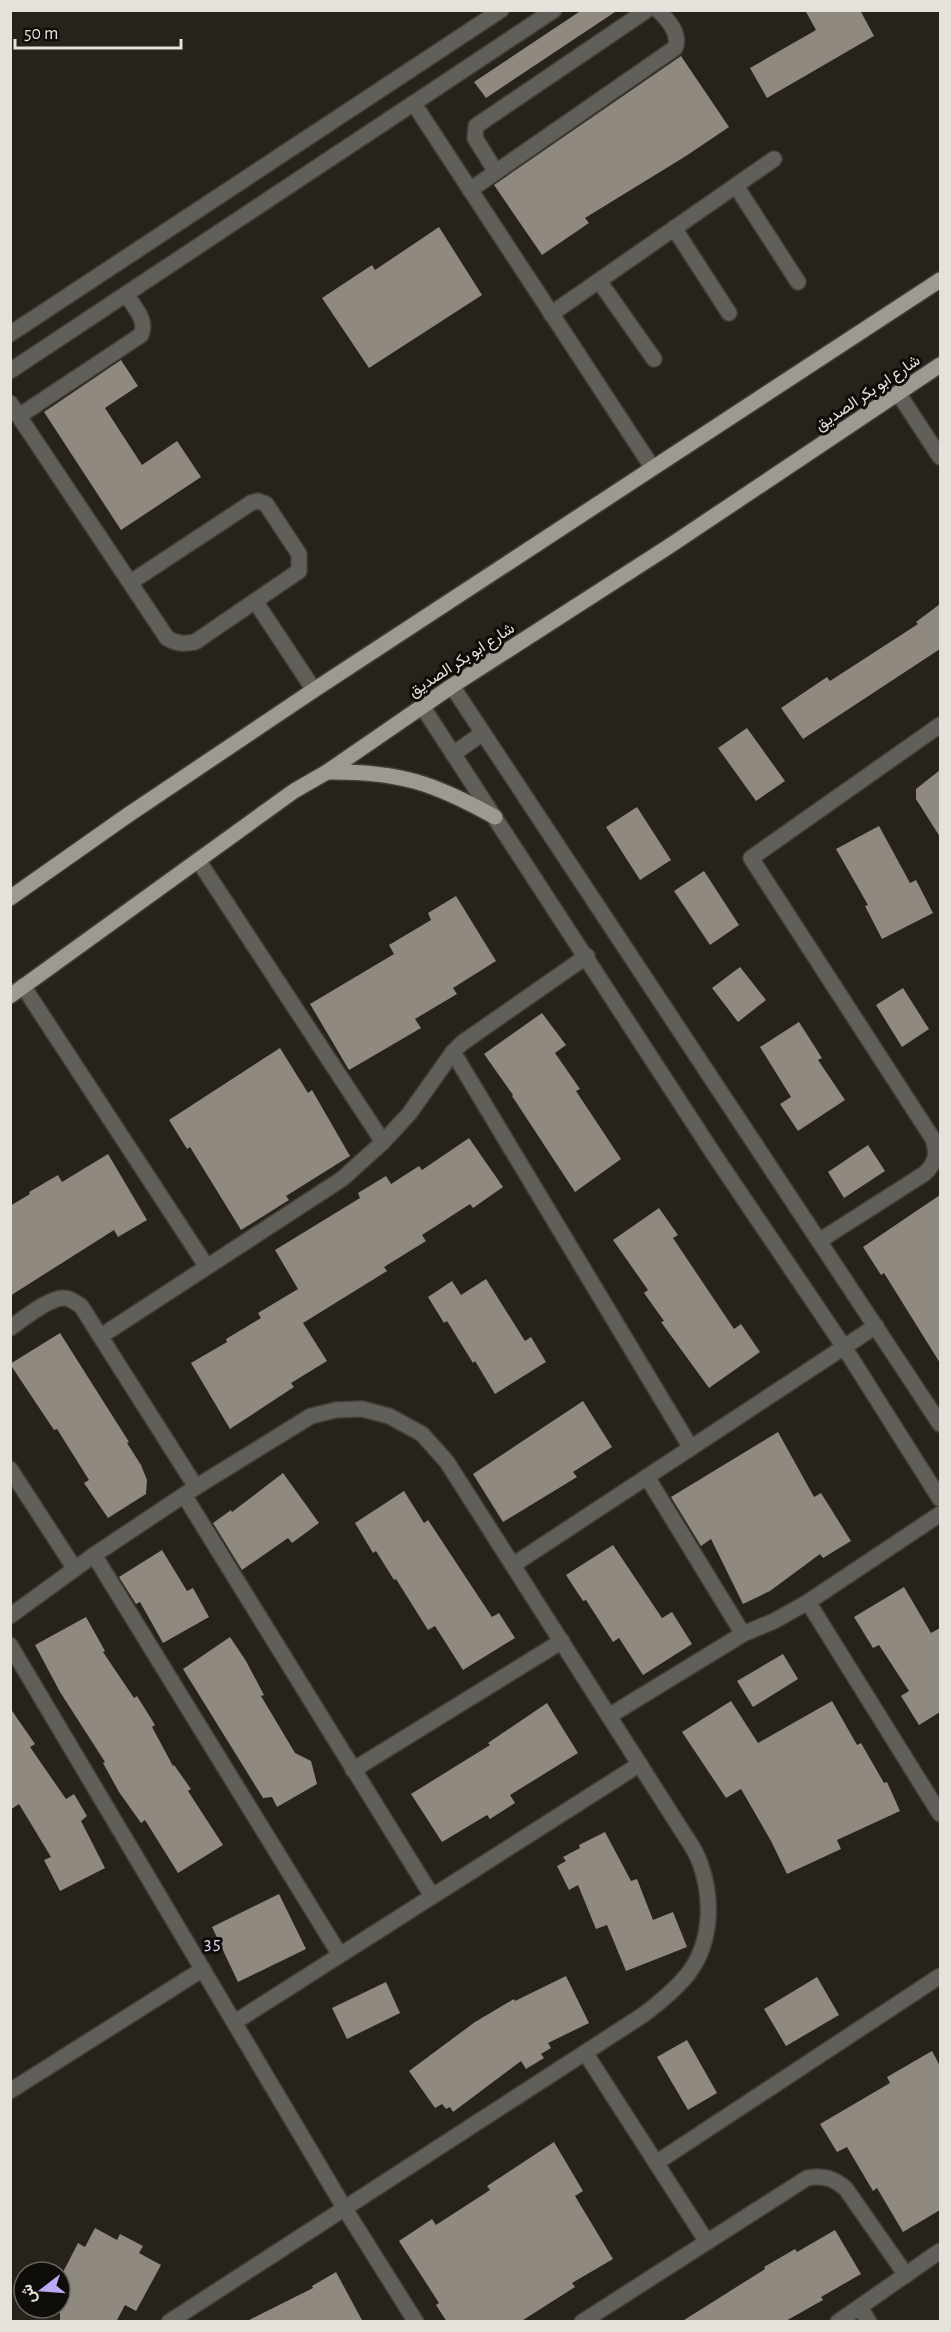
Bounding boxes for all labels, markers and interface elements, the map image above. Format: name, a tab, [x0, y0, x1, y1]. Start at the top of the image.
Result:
scale bar	[15, 12, 182, 50]
text: 50 m	[24, 25, 58, 43]
street label: شارع ابو بكر الصديق	[812, 352, 925, 436]
street label: شارع ابو بكر الصديق	[406, 620, 519, 702]
district label: 35	[204, 1935, 222, 1953]
north arrow	[12, 2260, 72, 2320]
text: ش	[18, 2282, 40, 2306]

